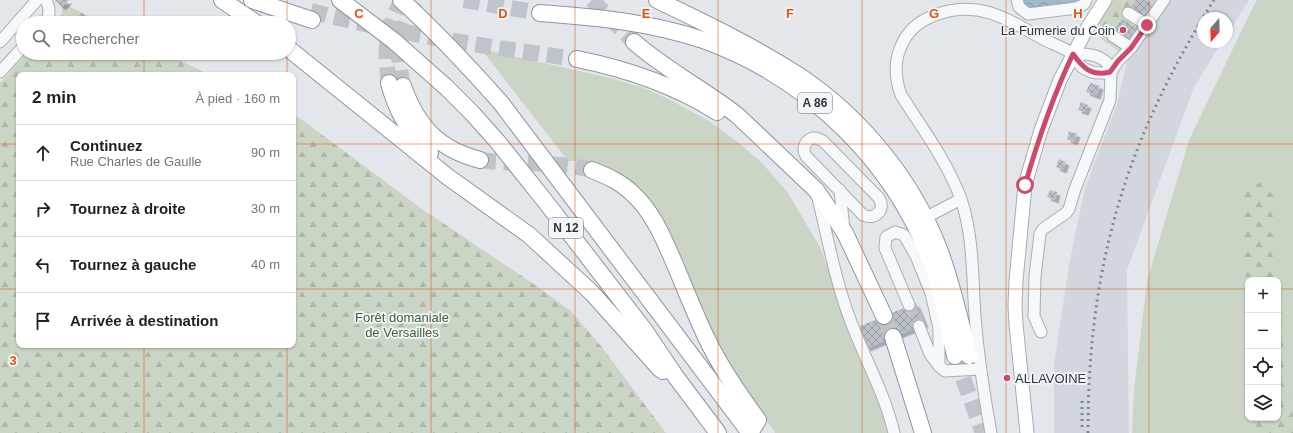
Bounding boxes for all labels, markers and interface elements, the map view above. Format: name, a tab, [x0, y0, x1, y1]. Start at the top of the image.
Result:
text: C	[354, 6, 364, 21]
text: D	[498, 6, 508, 21]
text: E	[642, 6, 651, 21]
text: F	[786, 6, 794, 21]
text: G	[929, 6, 939, 21]
text: H	[1073, 6, 1083, 21]
north arrow	[1197, 12, 1233, 48]
search box	[16, 16, 296, 60]
route end	[1138, 16, 1156, 34]
place label: La Fumerie du Coin	[1001, 23, 1115, 38]
marker: La Fumerie du Coin	[1118, 25, 1128, 35]
icon: search	[30, 27, 52, 49]
text: Rechercher	[62, 30, 140, 47]
text: 2 min	[32, 88, 76, 107]
text: À pied · 160 m	[195, 91, 280, 106]
road number: A 86	[798, 93, 832, 113]
text: Continuez	[70, 137, 143, 154]
icon: ahead	[32, 142, 54, 164]
text: 90 m	[251, 145, 280, 160]
text: Rue Charles de Gaulle	[70, 154, 202, 169]
route start	[1016, 176, 1034, 194]
icon: right	[32, 198, 54, 220]
text: Tournez à droite	[70, 200, 186, 217]
text: 30 m	[251, 201, 280, 216]
road number: N 12	[549, 218, 583, 238]
icon: left	[32, 254, 54, 276]
text: Tournez à gauche	[70, 256, 196, 273]
text: 40 m	[251, 257, 280, 272]
map controls	[1245, 277, 1281, 421]
button: +	[1245, 277, 1281, 313]
icon: arrive	[32, 310, 54, 332]
park label: Forêt domaniale de Versailles	[355, 310, 449, 340]
text: Arrivée à destination	[70, 312, 218, 329]
button: −	[1245, 313, 1281, 349]
button: locate	[1245, 349, 1281, 385]
text: 3	[9, 353, 17, 368]
place label: ALLAVOINE	[1015, 371, 1087, 386]
marker: ALLAVOINE	[1002, 373, 1012, 383]
button: layers	[1245, 385, 1281, 421]

